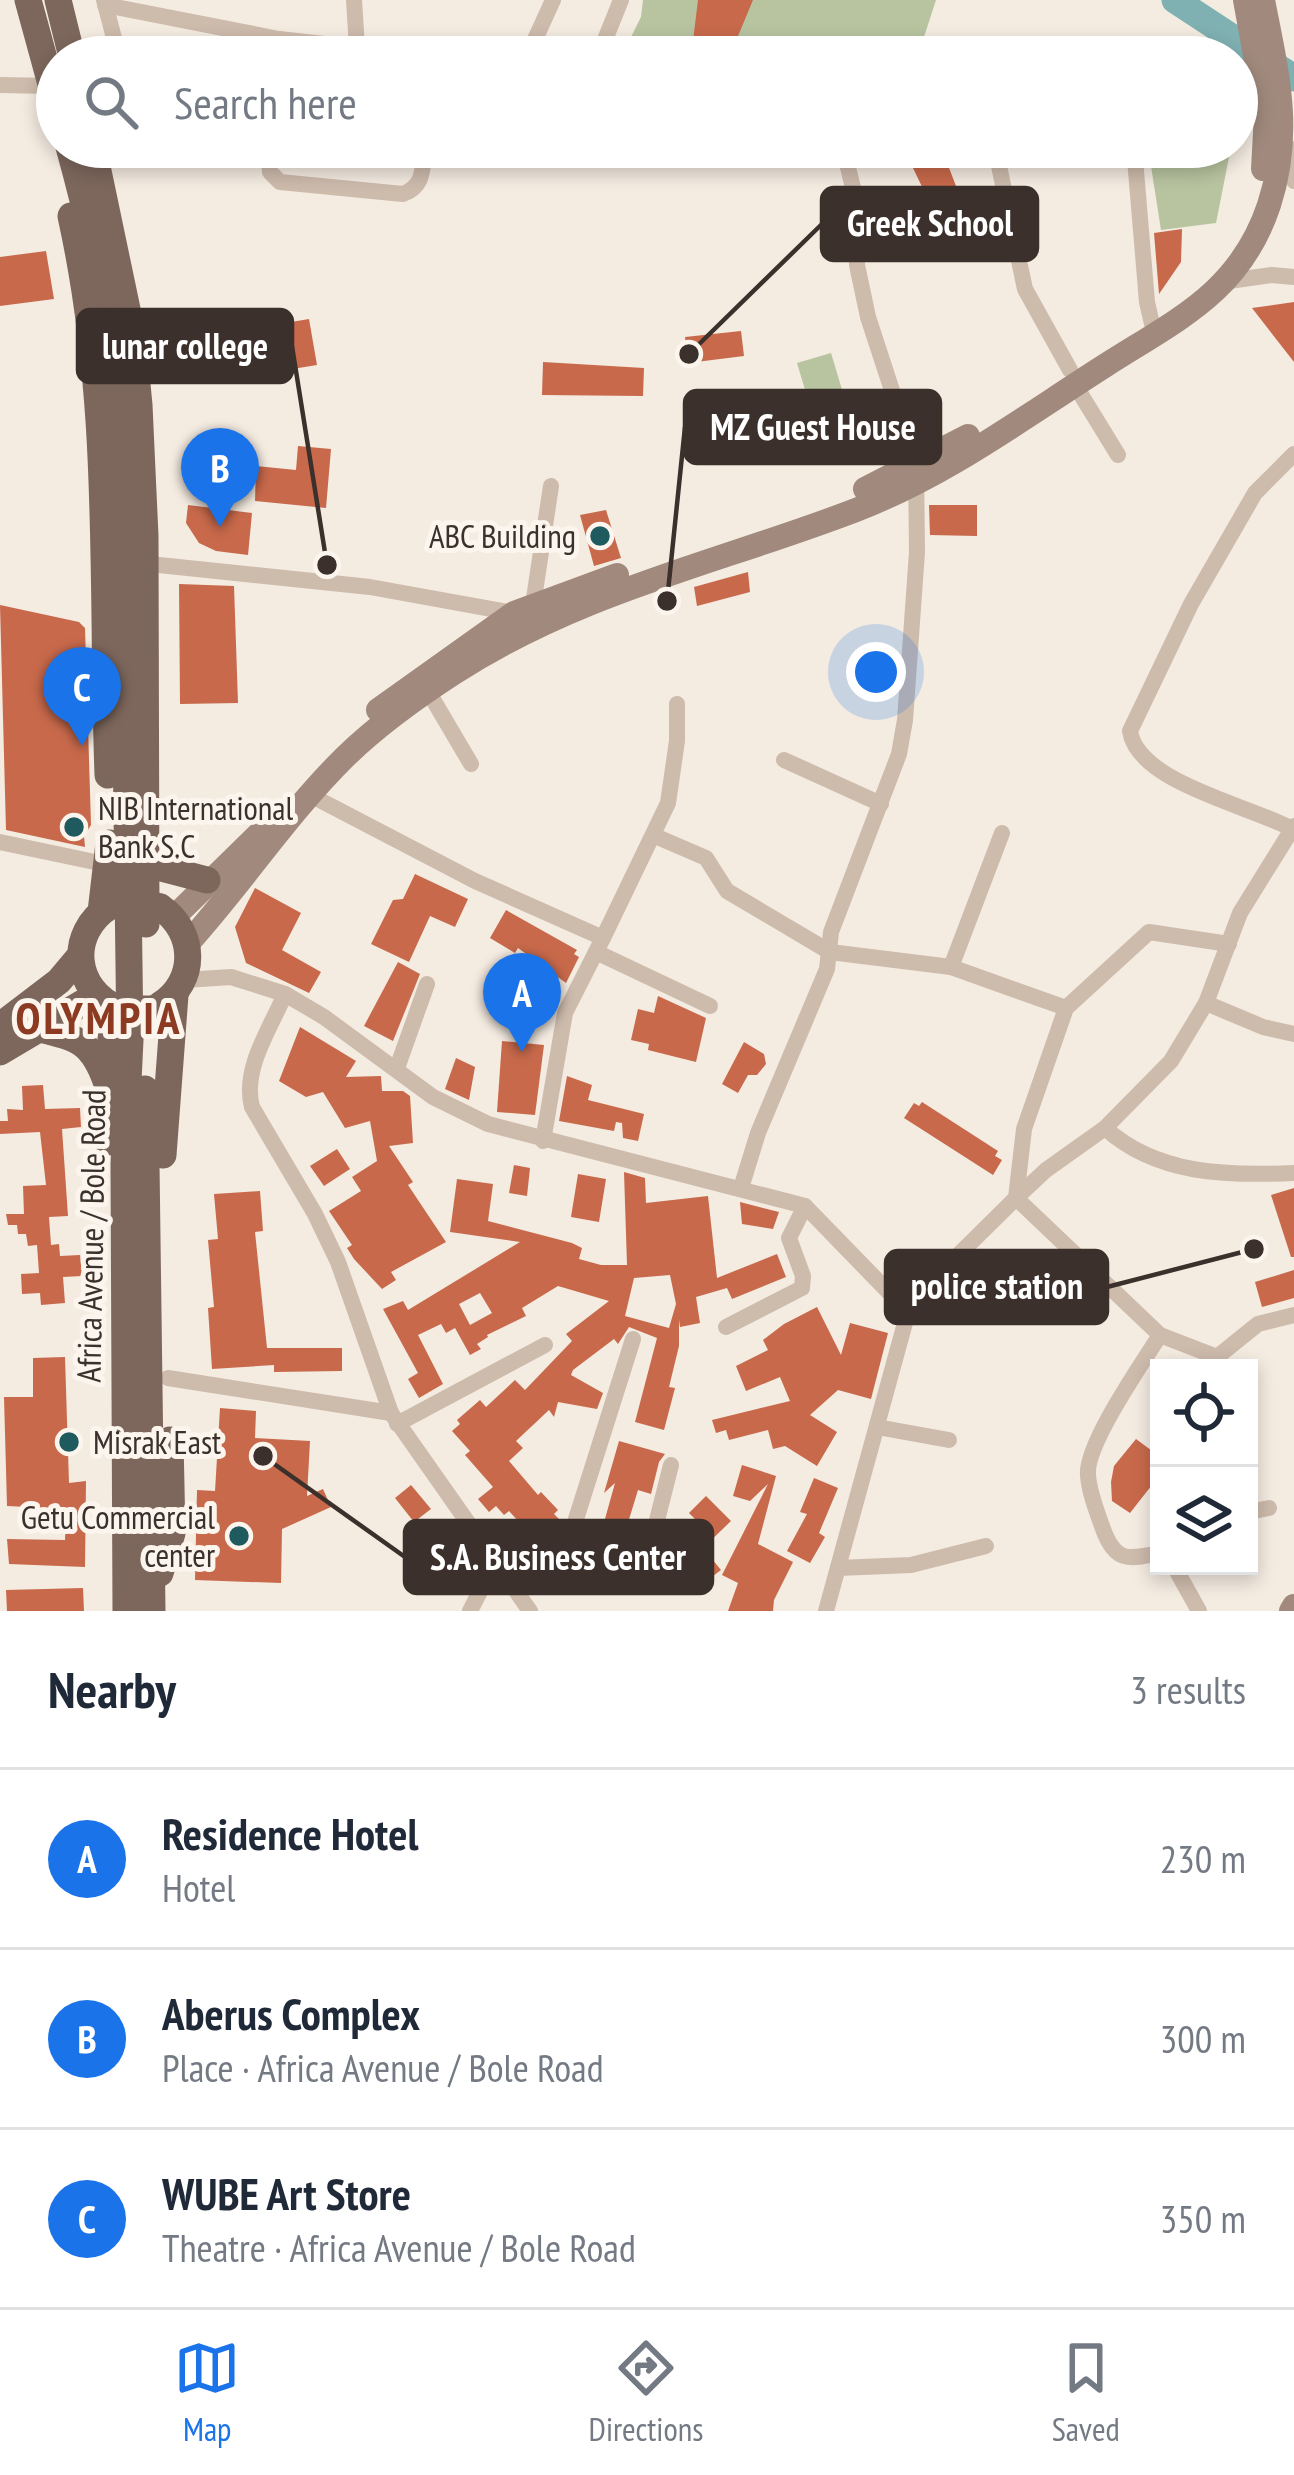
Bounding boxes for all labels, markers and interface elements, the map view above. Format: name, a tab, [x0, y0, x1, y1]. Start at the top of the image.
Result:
search box	[36, 36, 1258, 168]
icon: search	[78, 69, 144, 135]
text: Search here	[174, 73, 357, 131]
callout: Greek School	[822, 188, 1037, 260]
text: Greek School	[847, 199, 1013, 246]
callout: lunar college	[78, 310, 292, 382]
text: lunar college	[102, 322, 268, 369]
callout: MZ Guest House	[685, 391, 940, 463]
text: MZ Guest House	[710, 403, 916, 450]
pin: B	[181, 428, 259, 527]
place label: ABC Building	[429, 514, 576, 557]
marker: ABC Building	[587, 523, 613, 549]
your location	[846, 642, 906, 702]
pin: C	[43, 647, 121, 746]
place label: NIB International Bank S.C	[98, 786, 294, 867]
marker: NIB International Bank S.C	[61, 814, 87, 840]
pin: A	[483, 953, 561, 1052]
district label: OLYMPIA	[16, 988, 182, 1046]
street label: Africa Avenue / Bole Road	[66, 1089, 115, 1383]
callout: police station	[886, 1251, 1107, 1323]
text: police station	[911, 1262, 1083, 1309]
map controls	[1150, 1359, 1258, 1575]
button: locate	[1150, 1359, 1258, 1467]
place label: Misrak East	[93, 1420, 221, 1463]
marker: Misrak East	[56, 1429, 82, 1455]
button: layers	[1150, 1467, 1258, 1575]
place label: Getu Commercial center	[21, 1495, 215, 1576]
callout: S.A. Business Center	[405, 1521, 712, 1593]
marker: Getu Commercial center	[226, 1523, 252, 1549]
text: S.A. Business Center	[430, 1533, 687, 1580]
text: Nearby	[48, 1656, 176, 1722]
text: 3 results	[1130, 1664, 1246, 1715]
text: Residence Hotel	[162, 1804, 418, 1862]
text: A	[77, 1833, 97, 1884]
text: 230 m	[1160, 1833, 1246, 1884]
text: Hotel	[162, 1862, 235, 1913]
text: Aberus Complex	[162, 1984, 420, 2042]
text: B	[77, 2013, 97, 2064]
text: 300 m	[1160, 2013, 1246, 2064]
text: Place · Africa Avenue / Bole Road	[162, 2042, 604, 2093]
text: WUBE Art Store	[162, 2164, 411, 2222]
text: C	[78, 2193, 96, 2244]
text: 350 m	[1160, 2193, 1246, 2244]
text: Theatre · Africa Avenue / Bole Road	[162, 2222, 636, 2273]
tab: Map	[174, 2335, 240, 2450]
tab: Directions	[589, 2335, 703, 2450]
tab: Saved	[1052, 2335, 1120, 2450]

